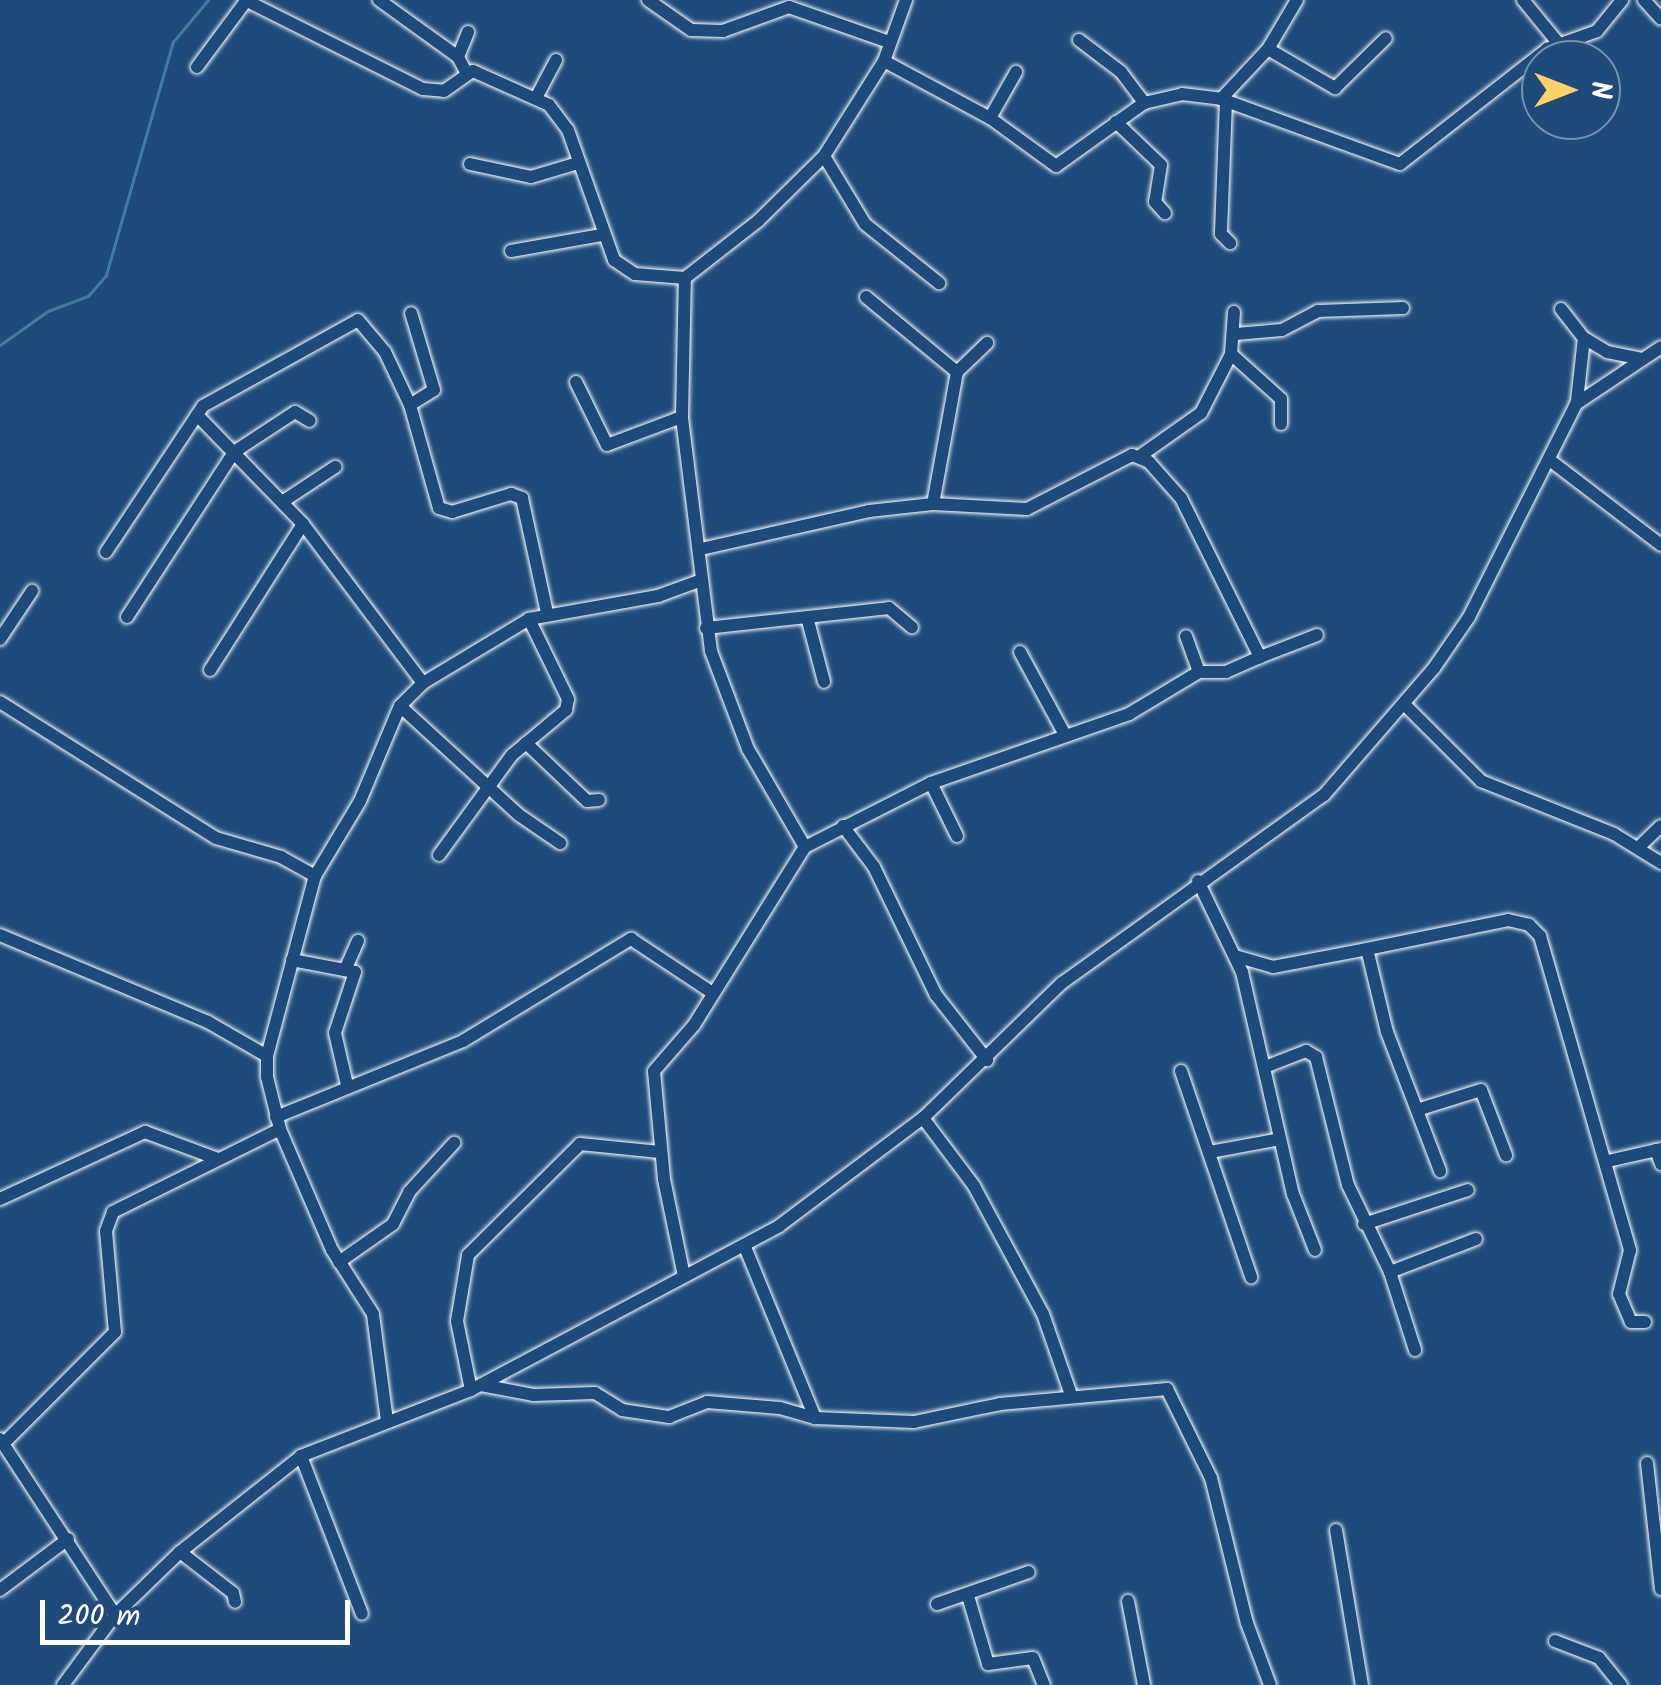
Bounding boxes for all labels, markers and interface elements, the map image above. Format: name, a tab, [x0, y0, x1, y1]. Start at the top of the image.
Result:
north arrow	[1521, 40, 1621, 140]
text: N	[1577, 81, 1622, 99]
scale bar	[45, 1580, 355, 1642]
text: 200 m	[57, 1593, 140, 1641]

